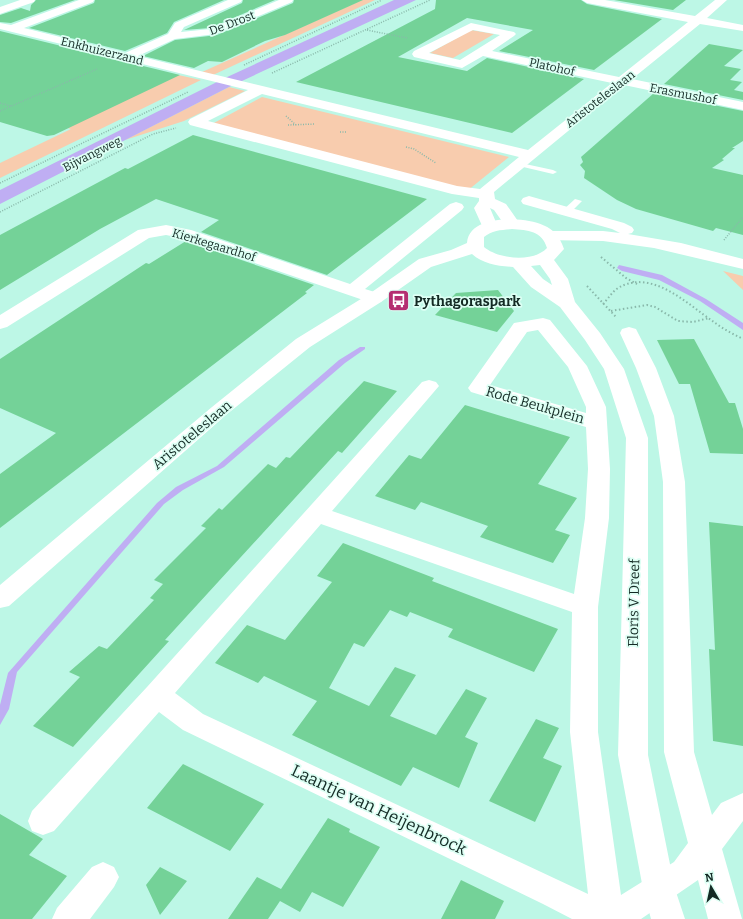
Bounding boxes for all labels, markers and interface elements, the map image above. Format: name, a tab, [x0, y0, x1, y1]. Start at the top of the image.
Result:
street label: De Drost	[207, 8, 257, 38]
street label: Enkhuizerzand	[59, 34, 145, 68]
street label: Platohof	[528, 55, 577, 79]
street label: Aristoteleslaan	[562, 67, 638, 130]
street label: Erasmushof	[648, 81, 718, 107]
street label: Bijvangweg	[61, 133, 124, 175]
street label: Kierkegaardhof	[170, 226, 258, 265]
bus stop icon: Pythagoraspark	[386, 288, 412, 314]
place label: Pythagoraspark	[414, 293, 521, 310]
street label: Rode Beukplein	[484, 383, 586, 427]
street label: Aristoteleslaan	[149, 397, 235, 473]
street label: Floris V Dreef	[625, 558, 643, 647]
street label: Laantje van Heijenbrock	[288, 760, 470, 860]
north arrow	[691, 867, 731, 907]
text: N	[704, 870, 715, 885]

